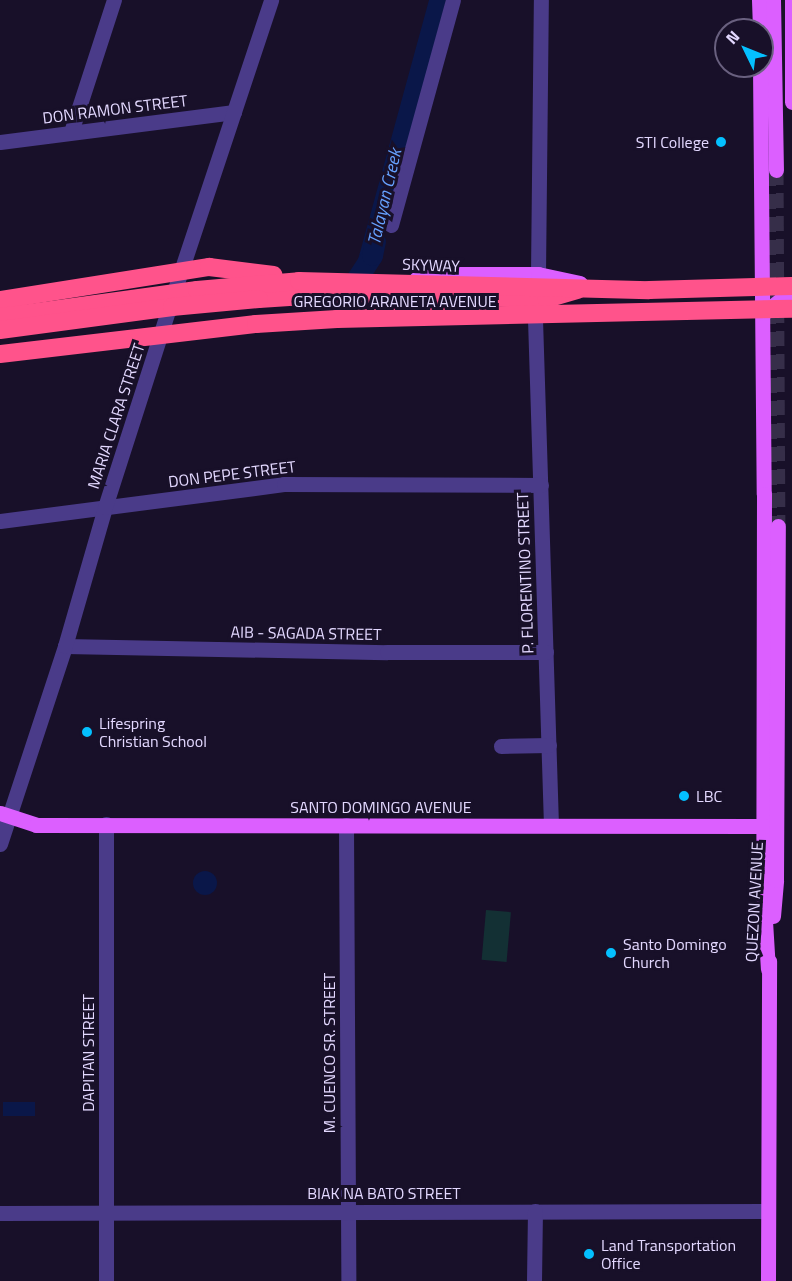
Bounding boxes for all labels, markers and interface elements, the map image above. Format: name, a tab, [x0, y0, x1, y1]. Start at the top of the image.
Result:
north arrow	[714, 18, 774, 78]
text: N	[720, 25, 745, 49]
street label: DON RAMON STREET	[41, 91, 189, 127]
place label: STI College	[636, 132, 709, 152]
marker: STI College	[714, 135, 728, 149]
water label: Talayan Creek	[363, 147, 407, 247]
street label: SKYWAY	[402, 254, 460, 276]
street label: GREGORIO ARANETA AVENUE	[293, 291, 497, 311]
street label: MARIA CLARA STREET	[83, 341, 149, 491]
street label: DON PEPE STREET	[167, 457, 297, 491]
street label: P. FLORENTINO STREET	[513, 492, 537, 654]
street label: AIB - SAGADA STREET	[230, 622, 382, 644]
place label: Lifespring Christian School	[99, 713, 207, 751]
marker: Lifespring Christian School	[80, 725, 94, 739]
place label: LBC	[696, 786, 722, 806]
marker: LBC	[677, 789, 691, 803]
street label: SANTO DOMINGO AVENUE	[290, 797, 472, 817]
street label: QUEZON AVENUE	[741, 841, 767, 963]
place label: Santo Domingo Church	[623, 934, 727, 972]
marker: Santo Domingo Church	[604, 946, 618, 960]
street label: M. CUENCO SR. STREET	[319, 973, 339, 1133]
street label: DAPITAN STREET	[78, 994, 98, 1112]
street label: BIAK NA BATO STREET	[307, 1183, 461, 1203]
place label: Land Transportation Office	[601, 1235, 736, 1273]
marker: Land Transportation Office	[582, 1247, 596, 1261]

